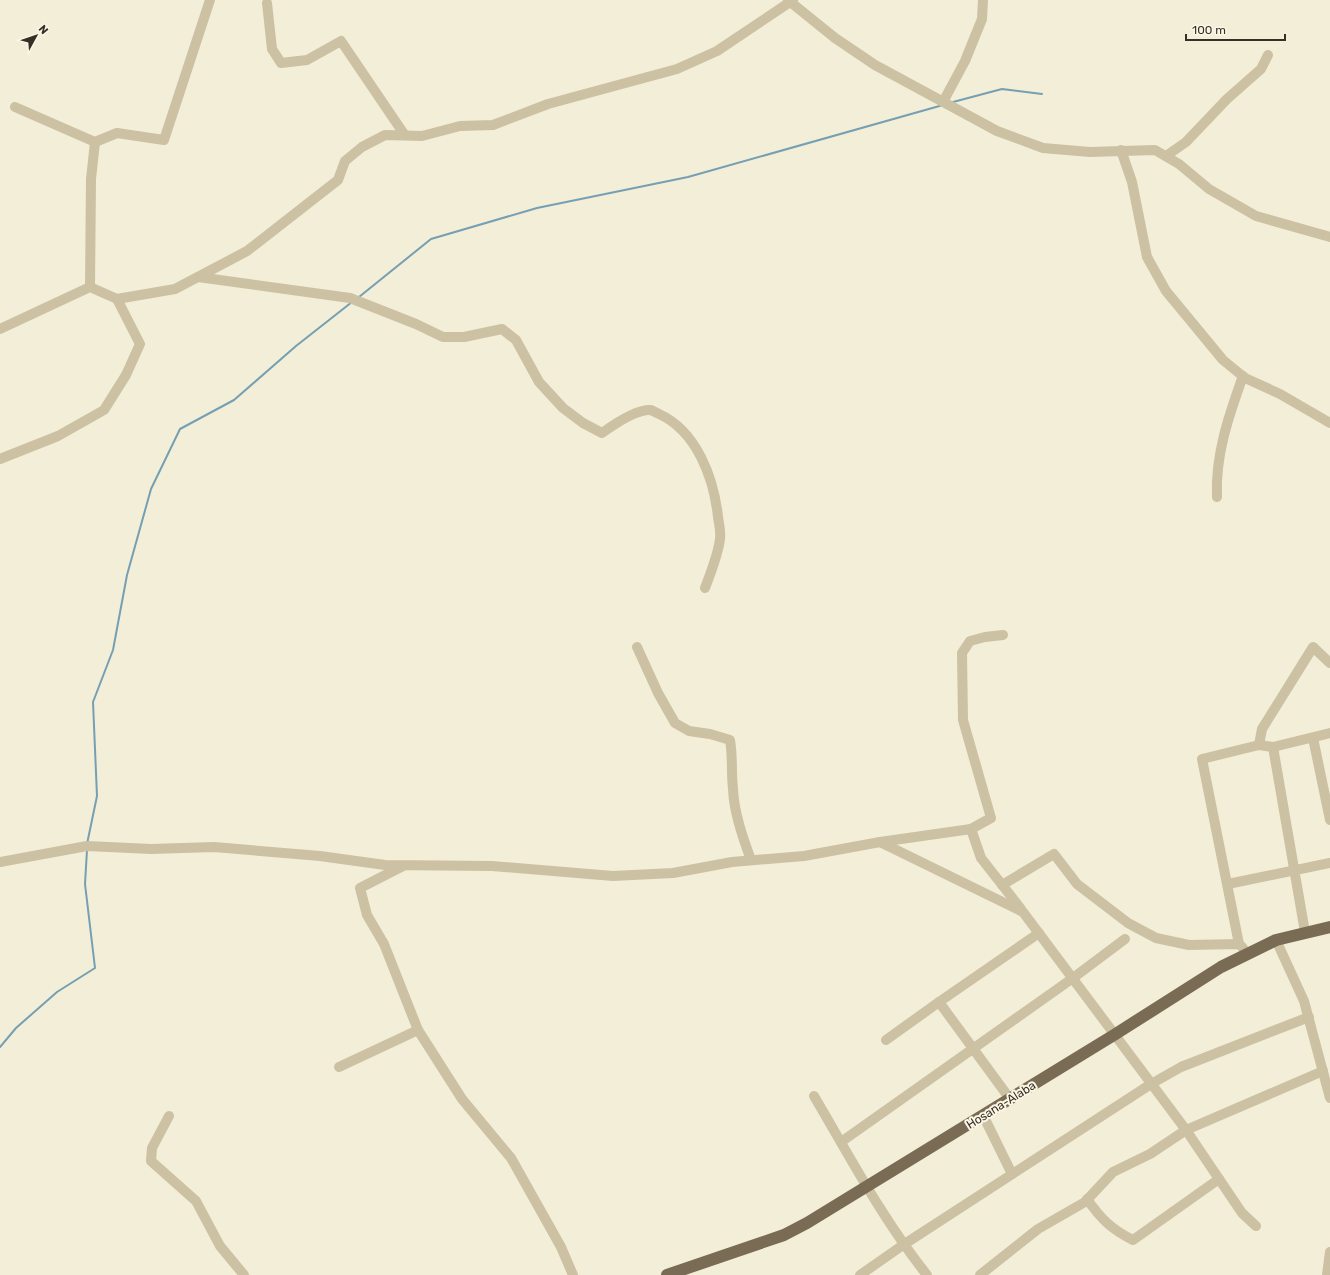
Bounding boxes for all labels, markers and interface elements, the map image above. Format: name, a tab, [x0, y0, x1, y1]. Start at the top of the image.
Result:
north arrow	[16, 16, 56, 56]
scale bar	[1186, 16, 1285, 42]
text: N	[36, 23, 51, 37]
text: 100 m	[1192, 23, 1226, 37]
street label: Hosana-Alaba	[964, 1078, 1038, 1132]

